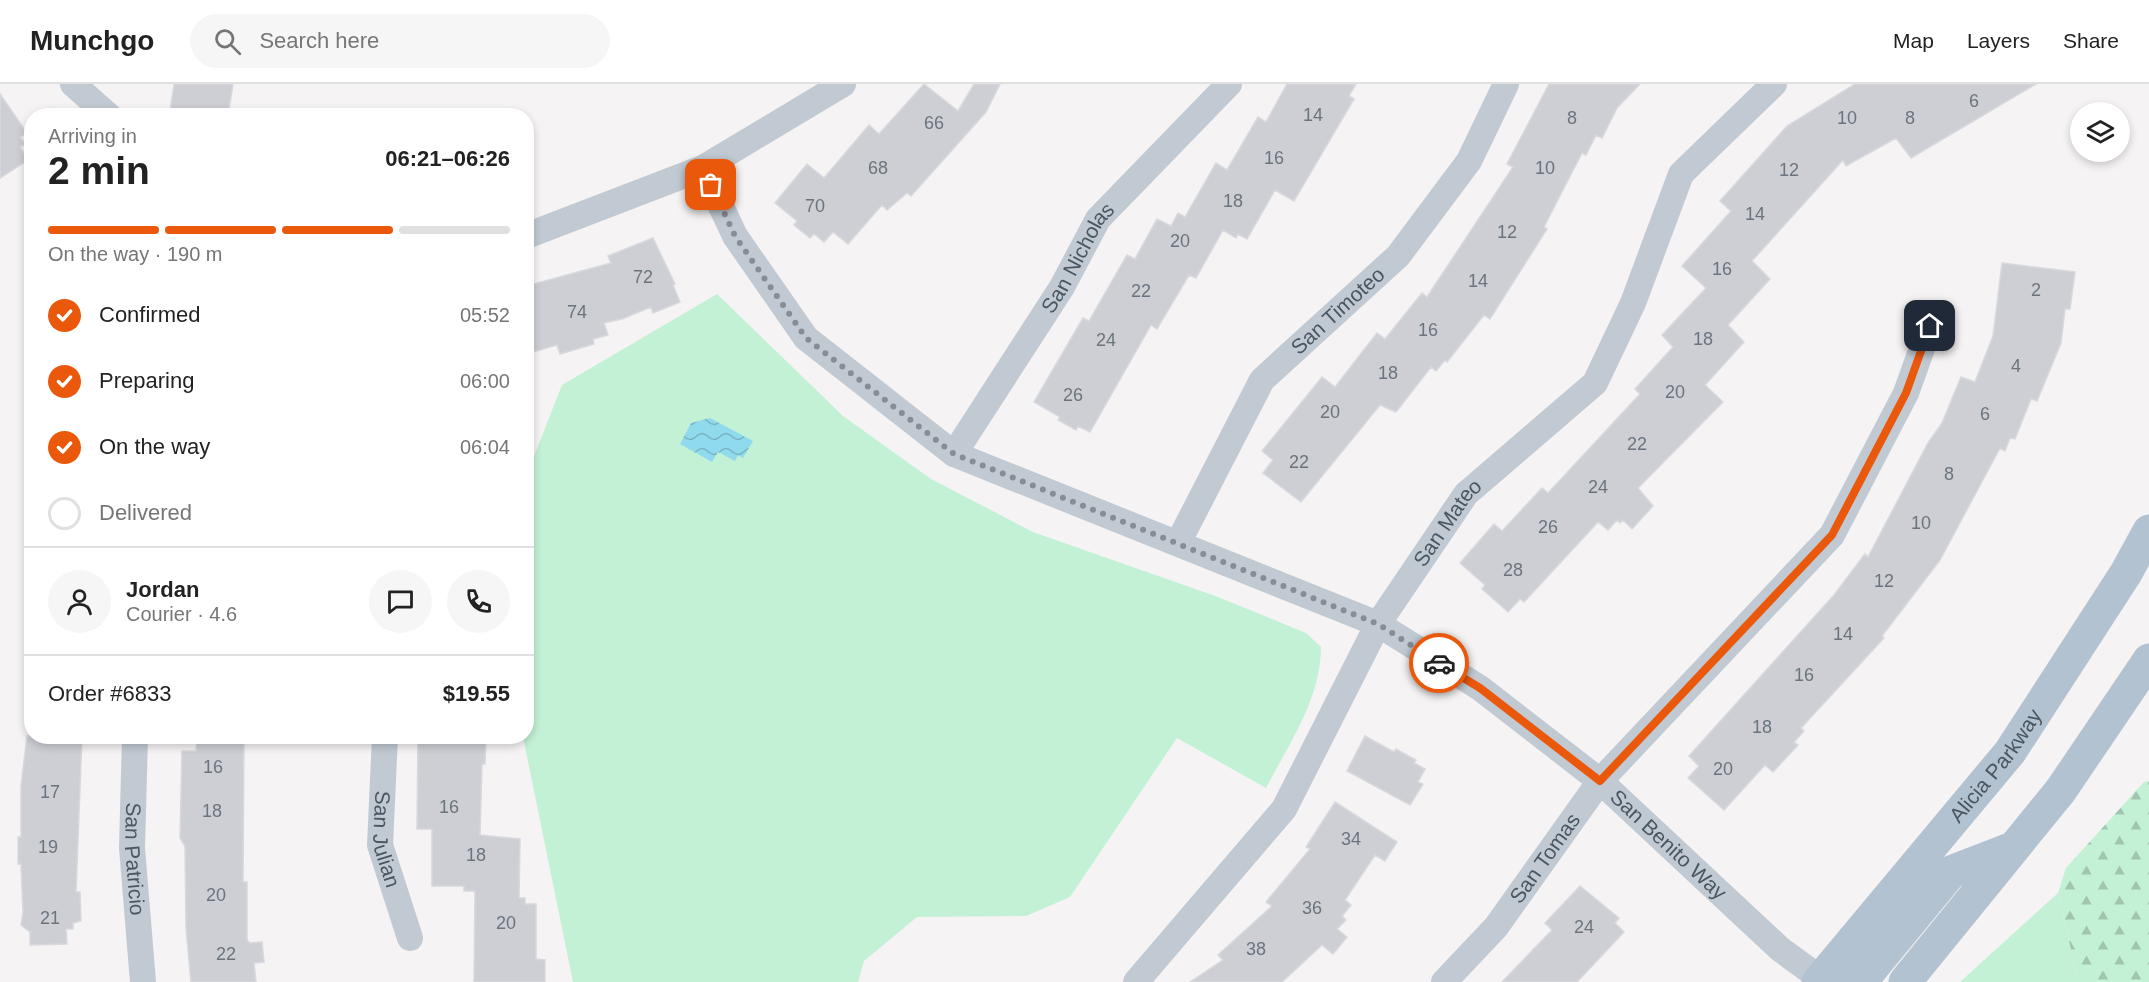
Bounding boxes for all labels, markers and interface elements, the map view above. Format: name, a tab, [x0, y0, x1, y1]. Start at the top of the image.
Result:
search box	[190, 14, 610, 68]
text: Munchgo	[30, 25, 154, 56]
icon: search	[211, 25, 244, 58]
text: Search here	[259, 28, 379, 53]
text: Map	[1893, 29, 1934, 52]
text: Layers	[1967, 29, 2030, 52]
text: Share	[2063, 29, 2119, 52]
house number: 6	[1969, 91, 1979, 111]
map controls	[2070, 102, 2130, 162]
button: layers	[2070, 102, 2130, 162]
house number: 14	[1303, 105, 1323, 125]
house number: 8	[1567, 108, 1577, 128]
house number: 10	[1837, 108, 1857, 128]
house number: 8	[1905, 108, 1915, 128]
house number: 66	[924, 113, 944, 133]
text: Arriving in	[48, 125, 137, 147]
text: 06:21–06:26	[385, 146, 510, 171]
house number: 16	[1264, 148, 1284, 168]
text: 2 min	[48, 149, 150, 192]
house number: 68	[868, 158, 888, 178]
house number: 10	[1535, 158, 1555, 178]
pin	[685, 159, 736, 210]
house number: 12	[1779, 160, 1799, 180]
icon: bag	[694, 168, 727, 201]
house number: 18	[1223, 191, 1243, 211]
house number: 70	[805, 196, 825, 216]
street label: San Nicholas	[1036, 198, 1118, 317]
house number: 14	[1745, 204, 1765, 224]
house number: 12	[1497, 222, 1517, 242]
house number: 20	[1170, 231, 1190, 251]
text: On the way · 190 m	[48, 243, 223, 265]
house number: 16	[1712, 259, 1732, 279]
street label: San Timoteo	[1286, 262, 1389, 359]
house number: 72	[633, 267, 653, 287]
house number: 14	[1468, 271, 1488, 291]
house number: 2	[2031, 280, 2041, 300]
house number: 22	[1131, 281, 1151, 301]
icon: check	[48, 299, 81, 332]
pin	[1904, 300, 1955, 351]
text: Confirmed	[99, 302, 200, 327]
house number: 74	[567, 302, 587, 322]
text: 05:52	[460, 304, 510, 326]
icon: home	[1913, 309, 1946, 342]
house number: 16	[1418, 320, 1438, 340]
house number: 18	[1693, 329, 1713, 349]
house number: 24	[1096, 330, 1116, 350]
house number: 4	[2011, 356, 2021, 376]
house number: 18	[1378, 363, 1398, 383]
icon: check	[48, 365, 81, 398]
text: Preparing	[99, 368, 194, 393]
text: 06:00	[460, 370, 510, 392]
house number: 20	[1665, 382, 1685, 402]
house number: 26	[1063, 385, 1083, 405]
house number: 20	[1320, 402, 1340, 422]
house number: 6	[1980, 404, 1990, 424]
icon: check	[48, 431, 81, 464]
text: On the way	[99, 434, 210, 459]
house number: 22	[1627, 434, 1647, 454]
text: 06:04	[460, 436, 510, 458]
house number: 22	[1289, 452, 1309, 472]
house number: 8	[1944, 464, 1954, 484]
street label: San Mateo	[1408, 474, 1486, 571]
house number: 24	[1588, 477, 1608, 497]
text: Delivered	[99, 500, 192, 525]
house number: 10	[1911, 513, 1931, 533]
house number: 26	[1538, 517, 1558, 537]
house number: 28	[1503, 560, 1523, 580]
button: person	[48, 570, 111, 633]
button: chat	[369, 570, 432, 633]
button: phone	[447, 570, 510, 633]
house number: 12	[1874, 571, 1894, 591]
text: Jordan	[126, 577, 199, 602]
text: Courier · 4.6	[126, 603, 237, 625]
house number: 14	[1833, 624, 1853, 644]
courier	[1409, 633, 1469, 693]
icon: car	[1423, 647, 1456, 680]
house number: 16	[1794, 665, 1814, 685]
text: Order #6833	[48, 681, 172, 706]
text: $19.55	[443, 681, 510, 706]
street label: Alicia Parkway	[1944, 704, 2046, 827]
house number: 18	[1752, 717, 1772, 737]
house number: 16	[203, 757, 223, 777]
house number: 20	[1713, 759, 1733, 779]
house number: 17	[40, 782, 60, 802]
street label: San Benito Way	[1606, 785, 1732, 904]
street label: San Julian	[369, 790, 405, 890]
house number: 16	[439, 797, 459, 817]
house number: 18	[202, 801, 222, 821]
street label: San Patricio	[121, 802, 149, 916]
street label: San Tomas	[1505, 809, 1584, 907]
house number: 34	[1341, 829, 1361, 849]
house number: 19	[38, 837, 58, 857]
house number: 18	[466, 845, 486, 865]
house number: 20	[206, 885, 226, 905]
house number: 36	[1302, 898, 1322, 918]
house number: 21	[40, 908, 60, 928]
house number: 20	[496, 913, 516, 933]
house number: 24	[1574, 917, 1594, 937]
house number: 38	[1246, 939, 1266, 959]
house number: 22	[216, 944, 236, 964]

